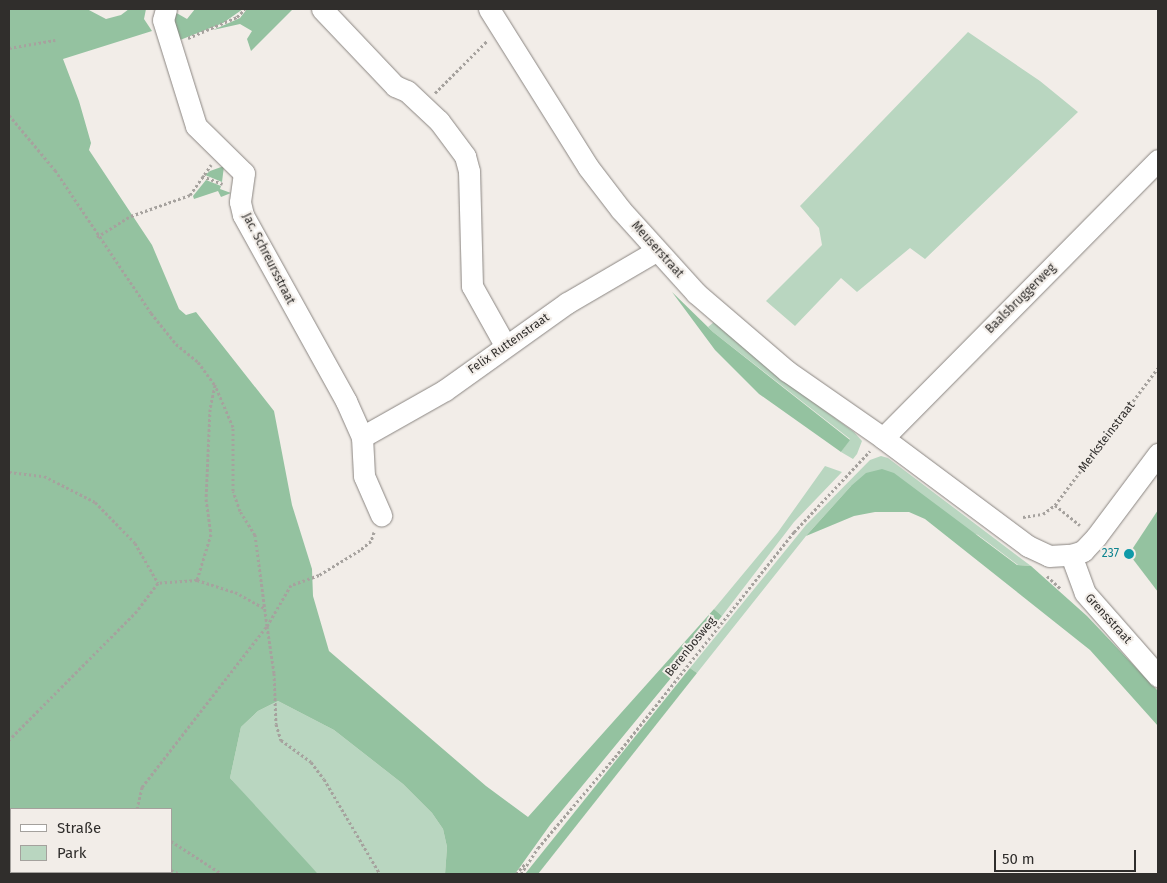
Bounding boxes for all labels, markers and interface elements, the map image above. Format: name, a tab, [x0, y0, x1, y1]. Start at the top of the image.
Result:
street label: Jac. Schreursstraat	[239, 211, 297, 307]
street label: Meuserstraat	[628, 219, 686, 281]
street label: Baalsbruggerweg	[983, 261, 1059, 337]
street label: Felix Ruttenstraat	[466, 311, 552, 377]
street label: Merksteinstraat	[1076, 399, 1138, 475]
place label: 237	[1102, 547, 1119, 561]
marker: 237	[1123, 548, 1135, 560]
street label: Grensstraat	[1082, 591, 1134, 647]
street label: Berenbosweg	[663, 614, 719, 680]
legend	[10, 808, 172, 873]
text: Straße	[57, 819, 101, 837]
scale bar	[997, 840, 1140, 872]
text: Park	[57, 844, 87, 862]
text: 50 m	[1002, 850, 1035, 868]

